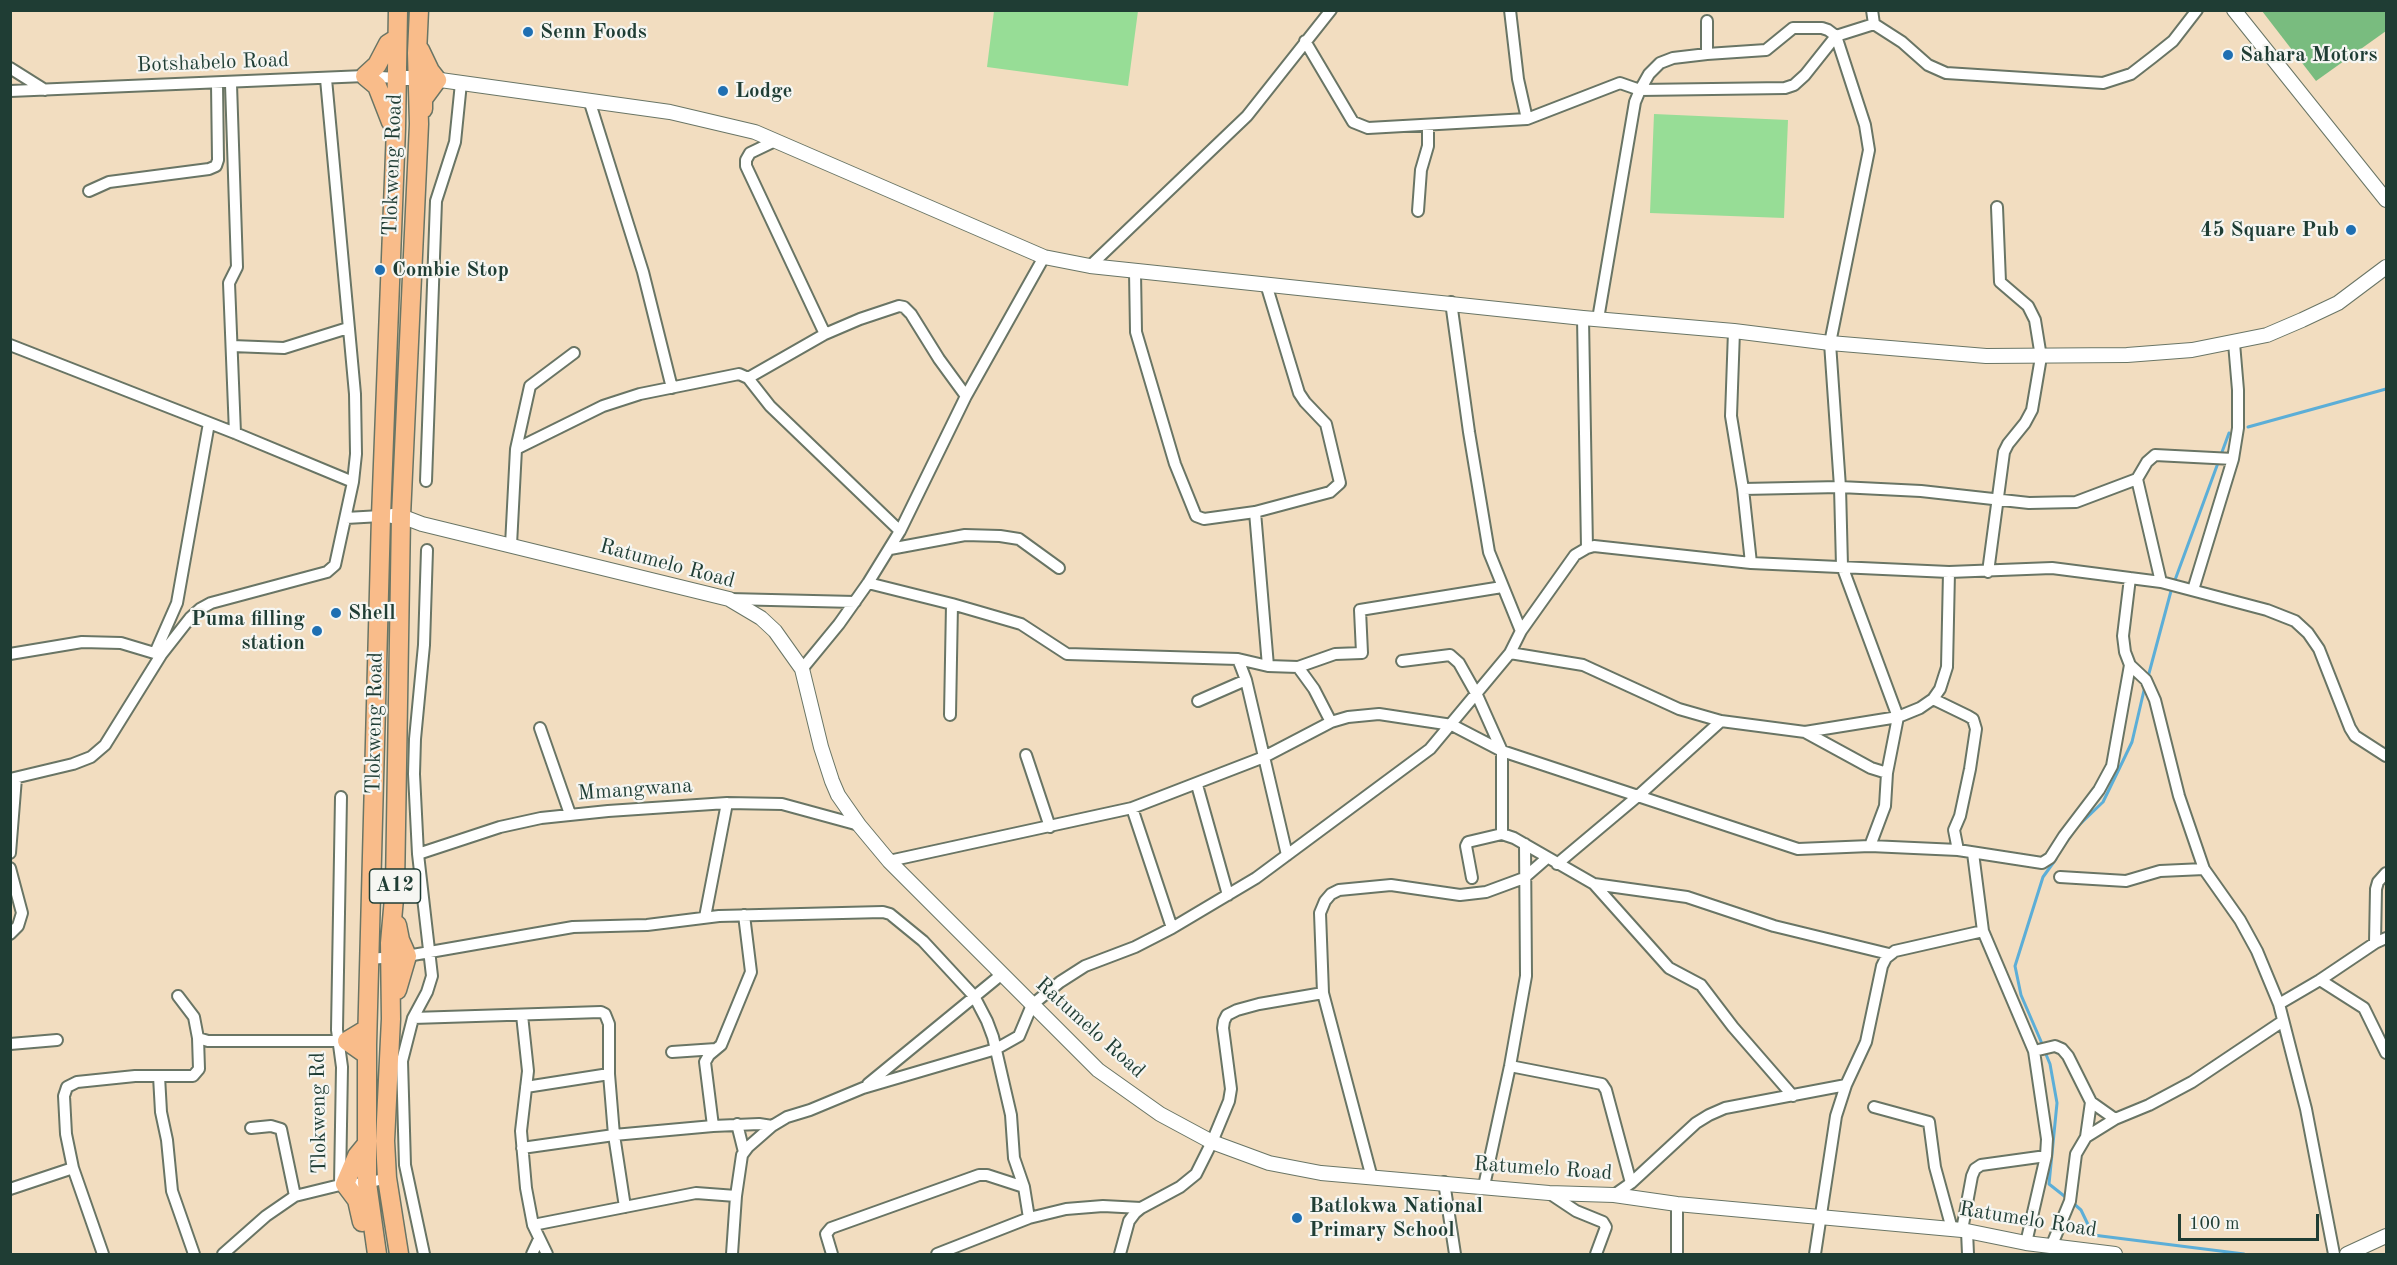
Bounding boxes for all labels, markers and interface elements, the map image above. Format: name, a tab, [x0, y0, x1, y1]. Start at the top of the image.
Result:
place label: Senn Foods	[540, 19, 647, 45]
marker: Senn Foods	[521, 25, 535, 39]
place label: Sahara Motors	[2240, 42, 2377, 68]
street label: Botshabelo Road	[136, 48, 290, 78]
marker: Sahara Motors	[2221, 48, 2235, 62]
place label: Lodge	[735, 78, 792, 104]
marker: Lodge	[716, 84, 730, 98]
street label: Tlokweng Road	[378, 93, 408, 237]
place label: 45 Square Pub	[2200, 217, 2339, 243]
marker: 45 Square Pub	[2344, 223, 2358, 237]
place label: Combie Stop	[392, 257, 509, 283]
marker: Combie Stop	[373, 263, 387, 277]
street label: Ratumelo Road	[597, 534, 737, 594]
place label: Shell	[348, 600, 396, 626]
place label: Puma filling station	[191, 606, 305, 656]
marker: Shell	[329, 606, 343, 620]
marker: Puma filling station	[310, 624, 324, 638]
street label: Tlokweng Road	[361, 652, 389, 794]
street label: Mmangwana	[577, 773, 693, 807]
road number: A12	[370, 869, 420, 903]
street label: Ratumelo Road	[1030, 972, 1150, 1084]
street label: Tlokweng Rd	[305, 1052, 333, 1174]
street label: Ratumelo Road	[1473, 1152, 1613, 1186]
place label: Batlokwa National Primary School	[1309, 1193, 1483, 1243]
street label: Ratumelo Road	[1957, 1197, 2099, 1243]
scale bar	[2181, 1202, 2322, 1240]
marker: Batlokwa National Primary School	[1290, 1211, 1304, 1225]
text: 100 m	[2189, 1215, 2240, 1233]

